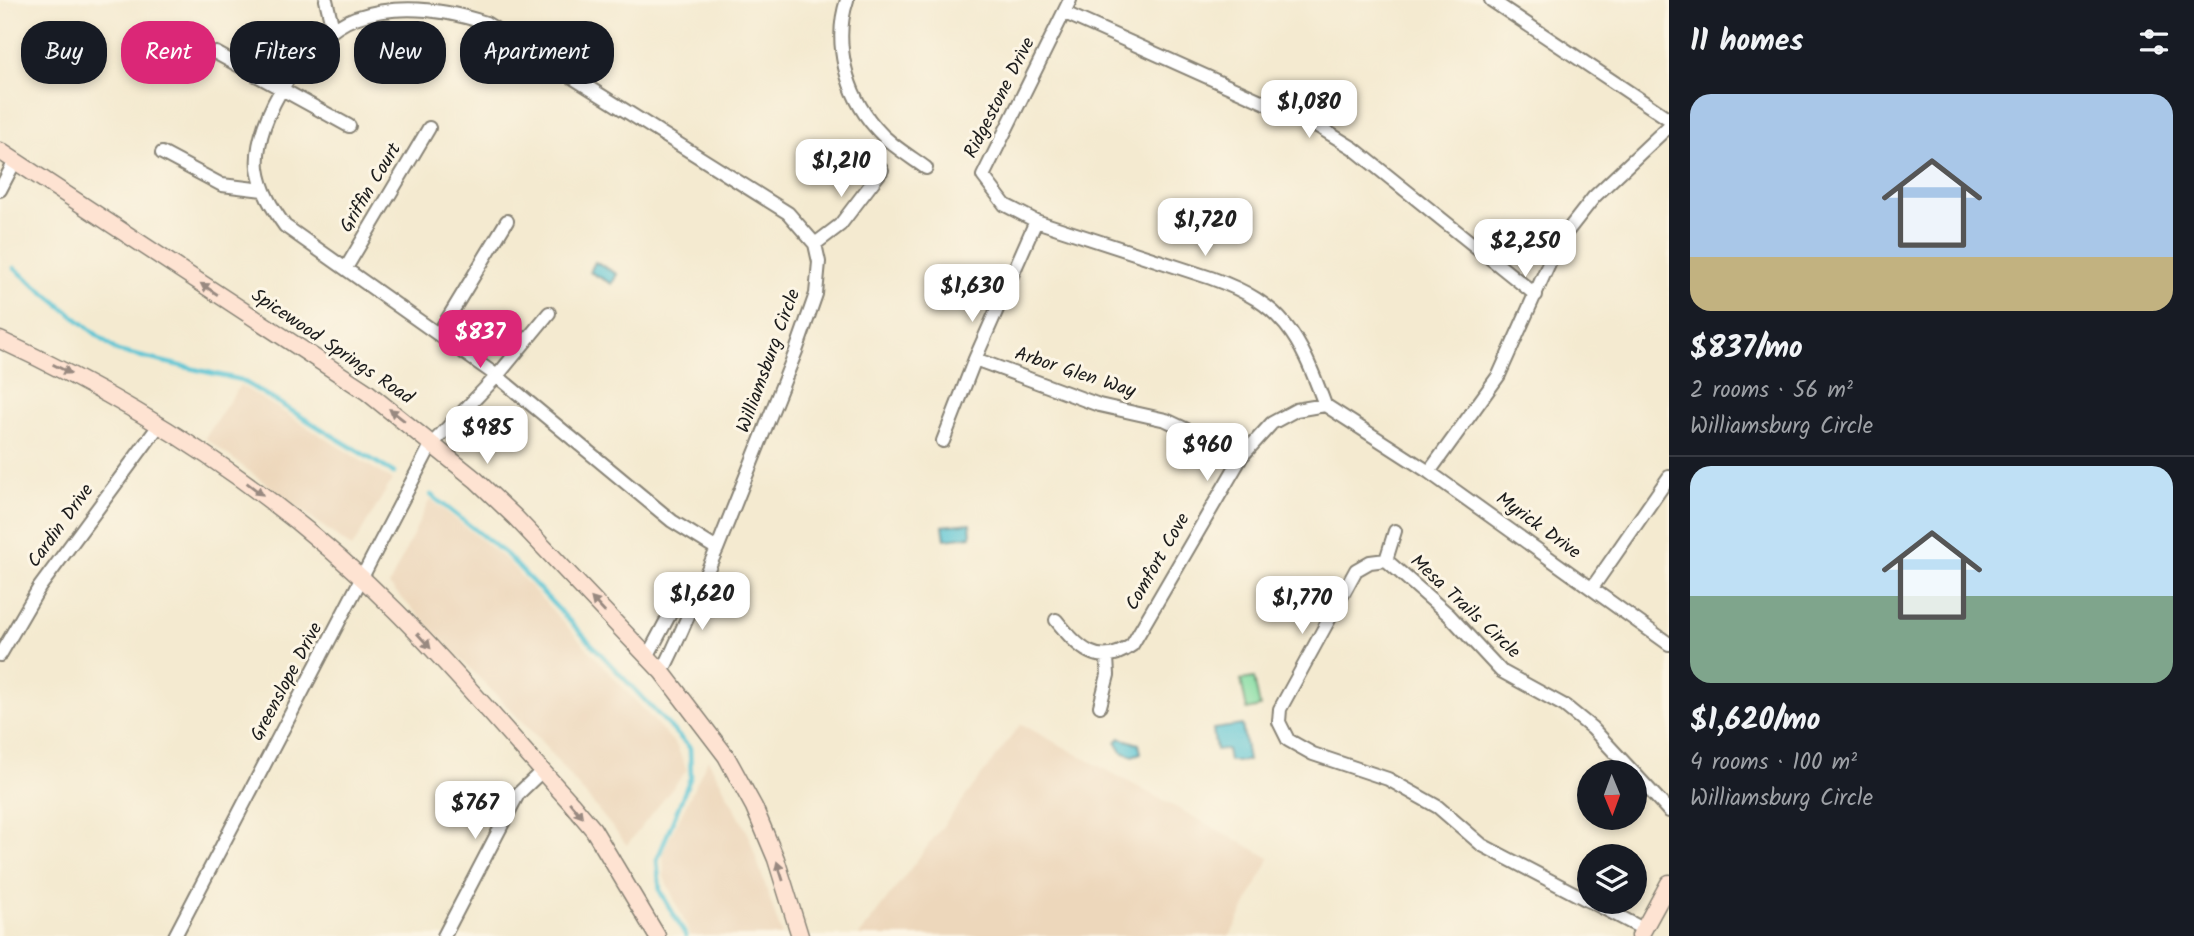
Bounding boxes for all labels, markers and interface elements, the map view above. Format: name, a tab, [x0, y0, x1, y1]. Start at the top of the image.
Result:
text: 11 homes	[1690, 18, 1803, 66]
chip: Buy	[21, 21, 107, 84]
chip: Rent	[121, 21, 216, 84]
chip: Filters	[230, 21, 340, 84]
chip: New	[354, 21, 446, 84]
chip: Apartment	[460, 21, 614, 84]
icon: filters	[2135, 23, 2173, 61]
street label: Ridgestone Drive	[957, 32, 1044, 164]
pin: $1,080	[1252, 80, 1366, 140]
text: $1,080	[1277, 85, 1341, 121]
street label: Griffin Court	[332, 137, 410, 239]
pin: $1,210	[784, 140, 898, 199]
icon: home	[1869, 140, 1995, 266]
text: $1,210	[812, 144, 870, 180]
pin: $1,720	[1148, 198, 1262, 258]
text: $1,720	[1174, 203, 1236, 239]
pin: $2,250	[1468, 219, 1582, 279]
text: $2,250	[1490, 224, 1560, 260]
pin: $1,630	[915, 264, 1029, 324]
text: $1,630	[940, 269, 1004, 305]
street label: Spicewood Springs Road	[245, 281, 420, 413]
one-way arrow	[199, 282, 218, 295]
street label: Williamsburg Circle	[729, 284, 809, 437]
pin: $837	[439, 310, 521, 370]
text: $837	[455, 315, 505, 351]
text: $837/mo	[1690, 325, 1803, 373]
street label: Arbor Glen Way	[1011, 339, 1140, 407]
one-way arrow	[52, 364, 72, 375]
text: 2 rooms · 56 m²	[1690, 373, 1853, 409]
pin: $985	[446, 406, 528, 466]
one-way arrow	[389, 408, 407, 423]
text: Williamsburg Circle	[1690, 409, 1873, 445]
text: $985	[462, 411, 512, 447]
pin: $960	[1166, 424, 1248, 483]
text: $960	[1182, 428, 1232, 464]
street label: Cardin Drive	[20, 477, 102, 574]
one-way arrow	[245, 482, 263, 497]
street label: Myrick Drive	[1489, 485, 1587, 568]
street label: Comfort Cove	[1118, 507, 1198, 617]
icon: home	[1869, 512, 1995, 638]
street label: Mesa Trails Circle	[1403, 548, 1528, 667]
pin: $1,620	[645, 572, 759, 632]
pin: $1,770	[1245, 576, 1359, 636]
text: $1,620	[670, 577, 734, 613]
text: $1,770	[1272, 581, 1332, 617]
one-way arrow	[590, 596, 606, 614]
street label: Greenslope Drive	[243, 617, 331, 747]
one-way arrow	[415, 632, 431, 649]
text: $1,620/mo	[1690, 697, 1821, 745]
text: 4 rooms · 100 m²	[1690, 745, 1857, 781]
north arrow	[1577, 760, 1647, 830]
map controls	[1577, 760, 1647, 914]
text: Williamsburg Circle	[1690, 781, 1873, 817]
pin: $767	[434, 782, 516, 841]
text: $767	[451, 786, 499, 822]
one-way arrow	[568, 801, 583, 818]
button: layers	[1577, 844, 1647, 914]
one-way arrow	[774, 860, 785, 881]

